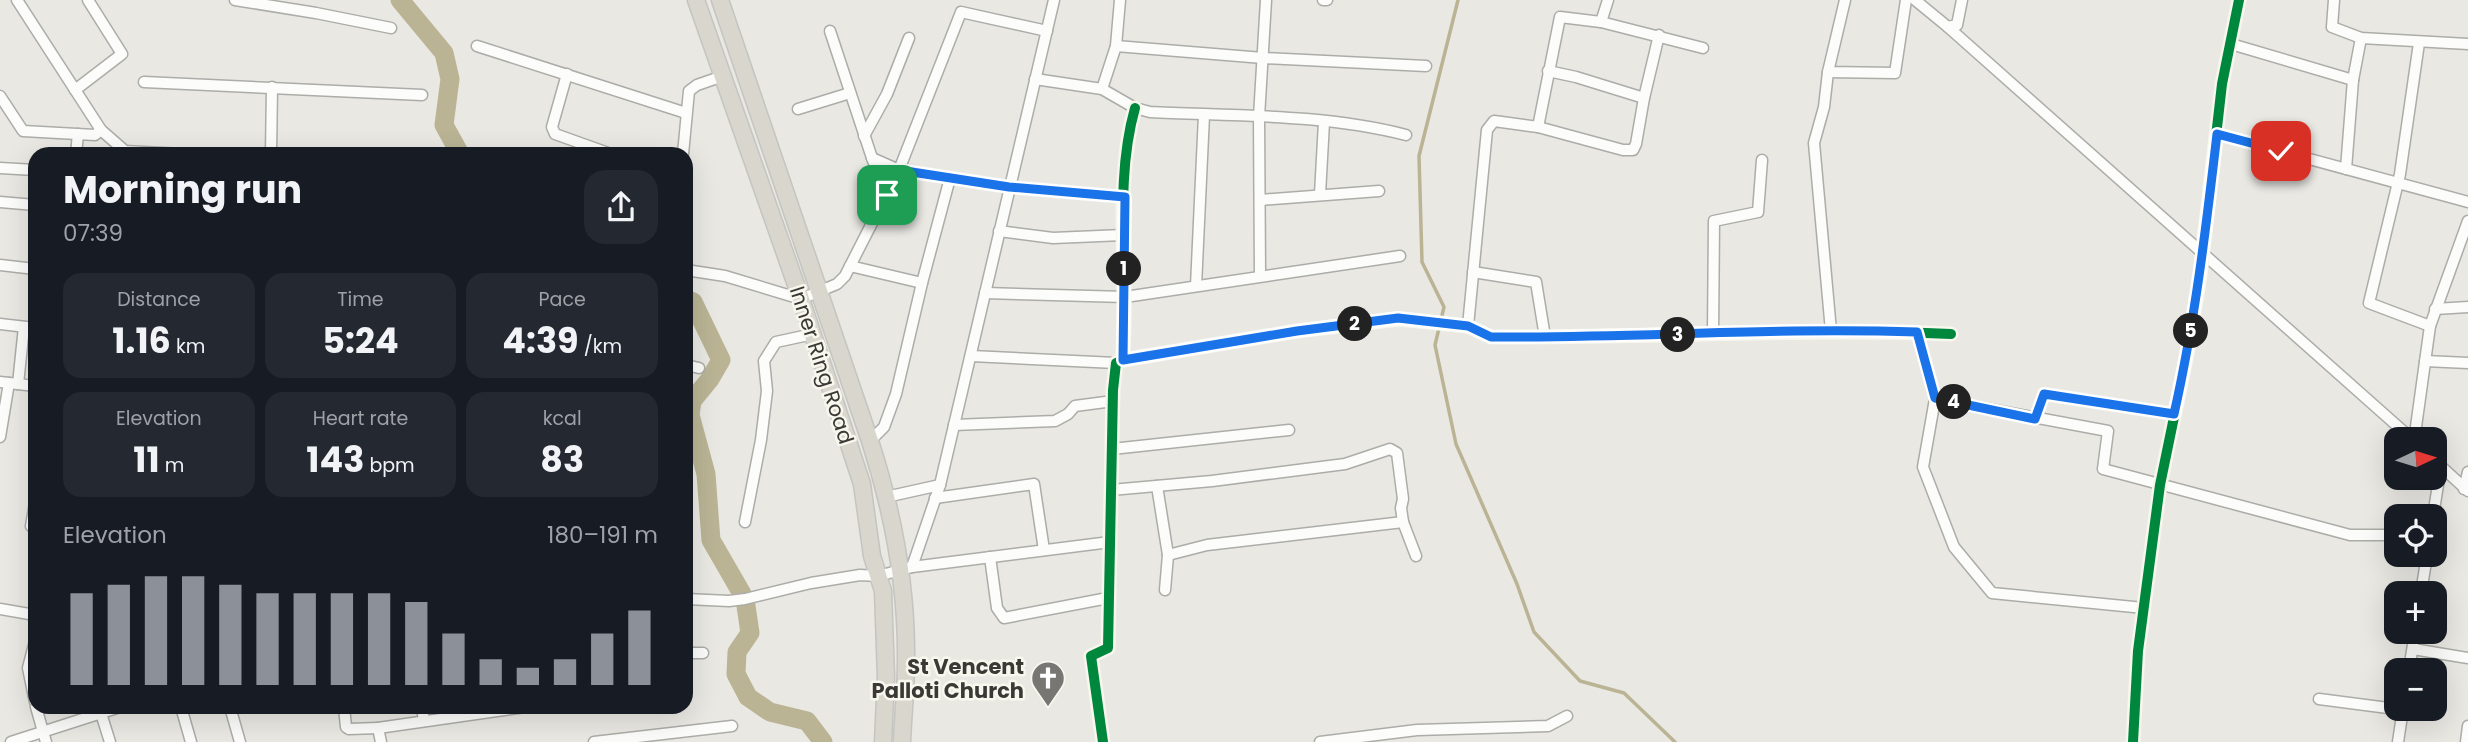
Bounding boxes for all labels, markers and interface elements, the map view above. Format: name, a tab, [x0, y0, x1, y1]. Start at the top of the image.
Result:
pin	[2251, 121, 2311, 181]
icon: check	[2262, 132, 2300, 170]
text: Morning run	[63, 163, 302, 216]
pin	[857, 165, 917, 225]
button: share	[584, 170, 658, 244]
icon: arrive	[868, 176, 906, 214]
text: 07:39	[63, 217, 123, 249]
pin: 1	[1106, 252, 1142, 286]
text: 1	[1120, 255, 1127, 282]
street label: Inner Ring Road	[783, 282, 861, 448]
text: Distance	[117, 286, 200, 313]
text: Time	[337, 286, 384, 313]
text: Pace	[539, 286, 586, 313]
pin: 2	[1338, 306, 1372, 342]
text: 2	[1349, 310, 1360, 337]
pin: 5	[2174, 314, 2208, 348]
text: 1.16	[112, 316, 171, 365]
text: 5:24	[322, 316, 399, 365]
text: 4:39	[502, 316, 579, 365]
text: 5	[2184, 317, 2197, 344]
pin: 3	[1660, 318, 1696, 352]
text: 3	[1672, 321, 1683, 348]
text: km	[171, 333, 205, 360]
text: /km	[579, 333, 622, 360]
pin: 4	[1937, 384, 1972, 420]
text: 4	[1947, 388, 1960, 415]
text: Elevation	[116, 405, 202, 432]
text: Heart rate	[313, 405, 408, 432]
text: kcal	[543, 405, 582, 432]
north arrow	[2384, 427, 2446, 490]
map controls	[2384, 427, 2447, 721]
text: 11	[133, 435, 160, 484]
text: 143	[306, 435, 364, 484]
text: 83	[540, 435, 584, 484]
text: m	[160, 452, 184, 479]
text: bpm	[364, 452, 415, 479]
button: locate	[2384, 504, 2447, 567]
text: Elevation	[63, 519, 167, 551]
text: 180–191 m	[547, 519, 658, 551]
button: +	[2384, 581, 2447, 644]
place label: St Vencent Palloti Church	[872, 652, 1024, 705]
button: −	[2384, 658, 2447, 721]
church icon: St Vencent Palloti Church	[1029, 659, 1067, 708]

